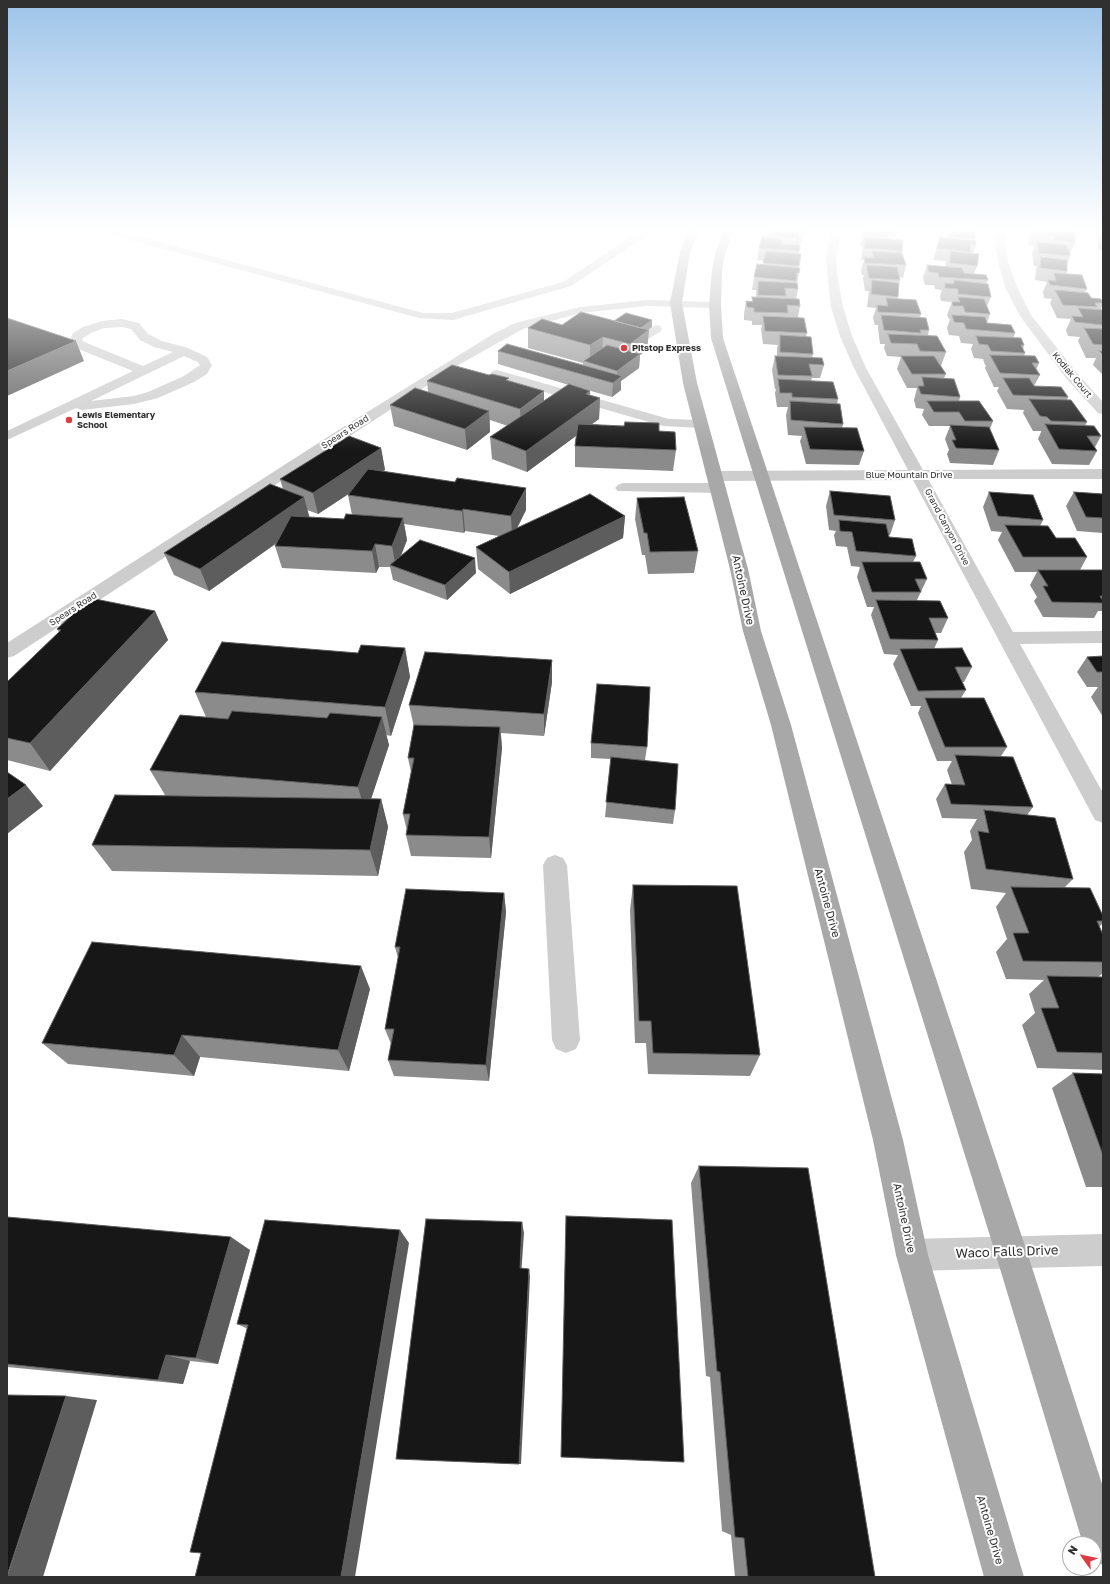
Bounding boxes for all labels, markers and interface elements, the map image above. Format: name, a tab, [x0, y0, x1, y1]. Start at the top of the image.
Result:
marker: Pitstop Express	[619, 343, 629, 353]
place label: Pitstop Express	[632, 343, 701, 353]
street label: Kodiak Court	[1050, 350, 1094, 400]
place label: Lewis Elementary School	[77, 410, 155, 431]
street label: Spears Road	[319, 413, 371, 451]
marker: Lewis Elementary School	[64, 415, 74, 425]
street label: Blue Mountain Drive	[865, 470, 953, 480]
street label: Grand Canyon Drive	[922, 487, 972, 567]
street label: Antoine Drive	[729, 554, 757, 626]
street label: Spears Road	[47, 590, 99, 628]
street label: Antoine Drive	[811, 867, 843, 939]
street label: Antoine Drive	[890, 1182, 918, 1254]
street label: Waco Falls Drive	[955, 1242, 1059, 1262]
street label: Antoine Drive	[974, 1494, 1006, 1566]
north arrow	[1062, 1536, 1102, 1576]
text: N	[1065, 1543, 1080, 1557]

